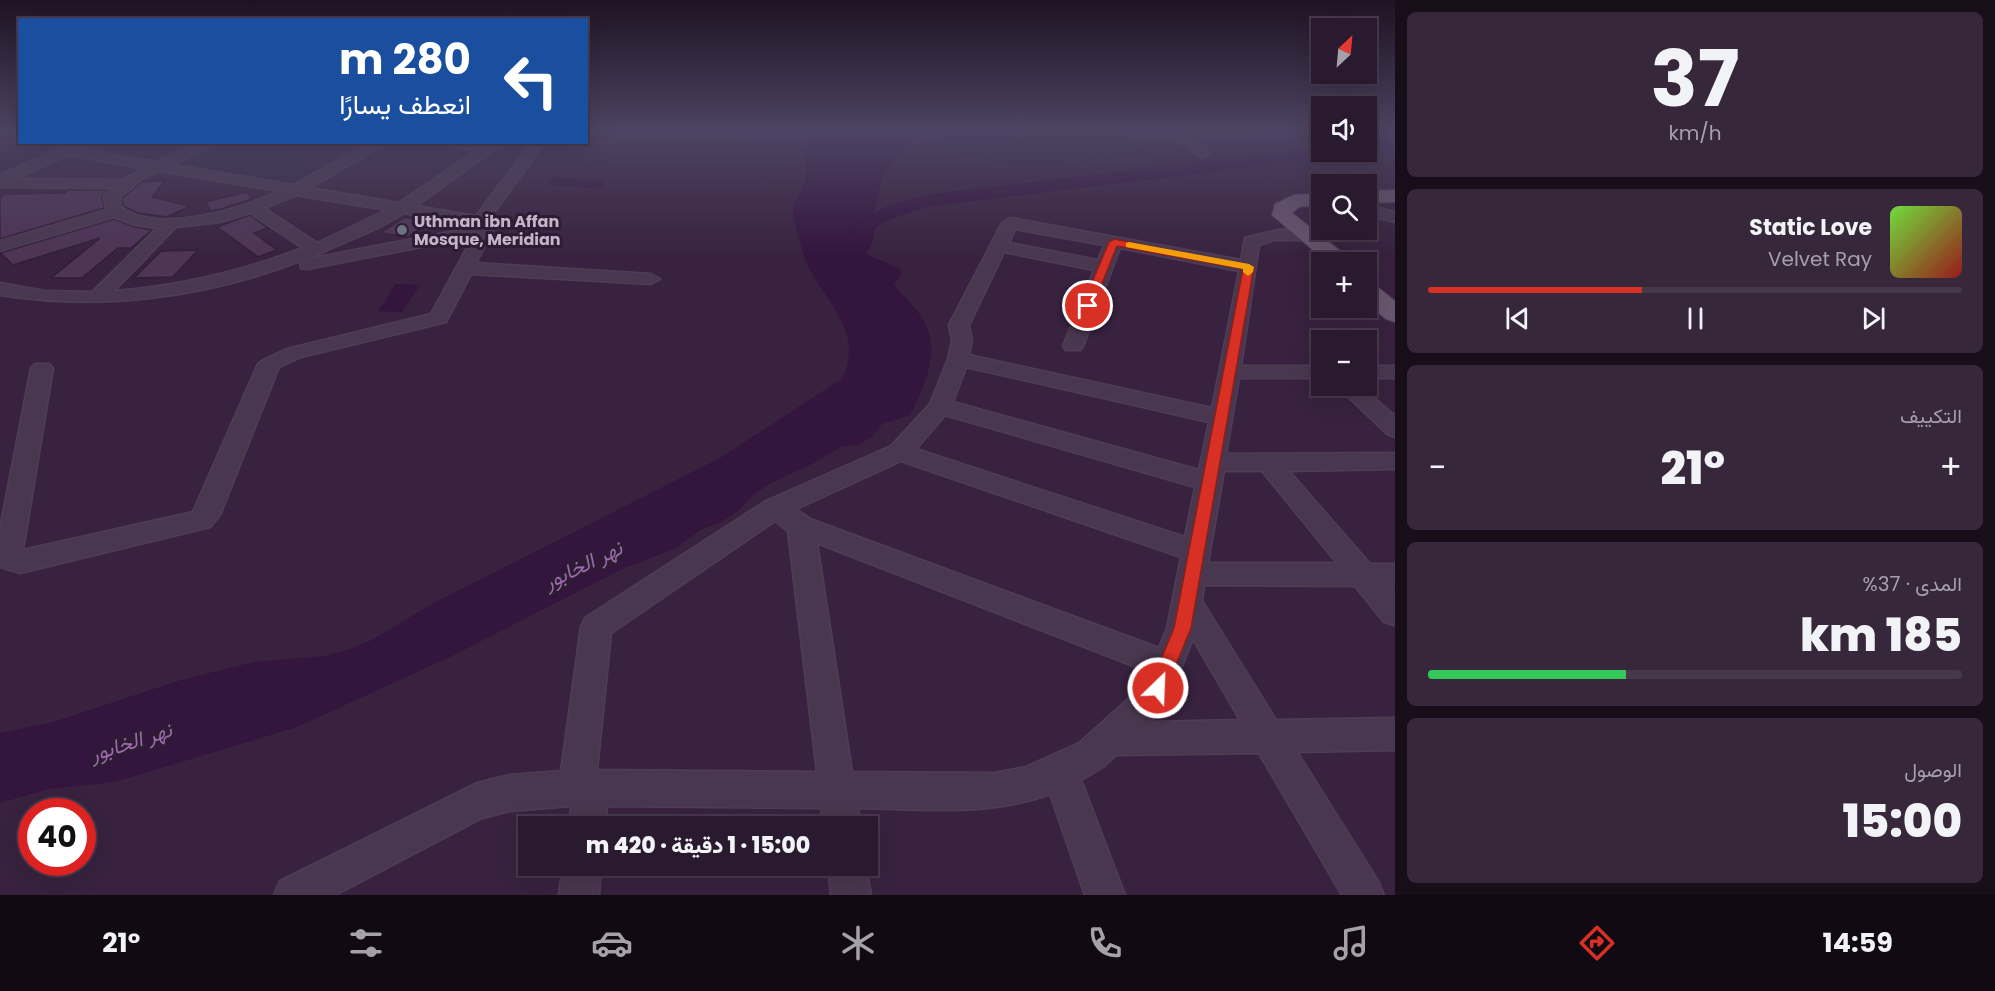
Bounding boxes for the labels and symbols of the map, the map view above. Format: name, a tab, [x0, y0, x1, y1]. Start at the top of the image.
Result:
north arrow	[1311, 18, 1377, 84]
place label: Uthman ibn Affan Mosque, Meridian	[414, 210, 561, 251]
marker: Uthman ibn Affan Mosque, Meridian	[395, 223, 409, 237]
pin	[1062, 280, 1113, 331]
water label: نهر الخابور	[537, 533, 628, 597]
position arrow	[1126, 656, 1190, 720]
water label: نهر الخابور	[84, 714, 176, 769]
speed limit sign: 40	[18, 798, 96, 876]

